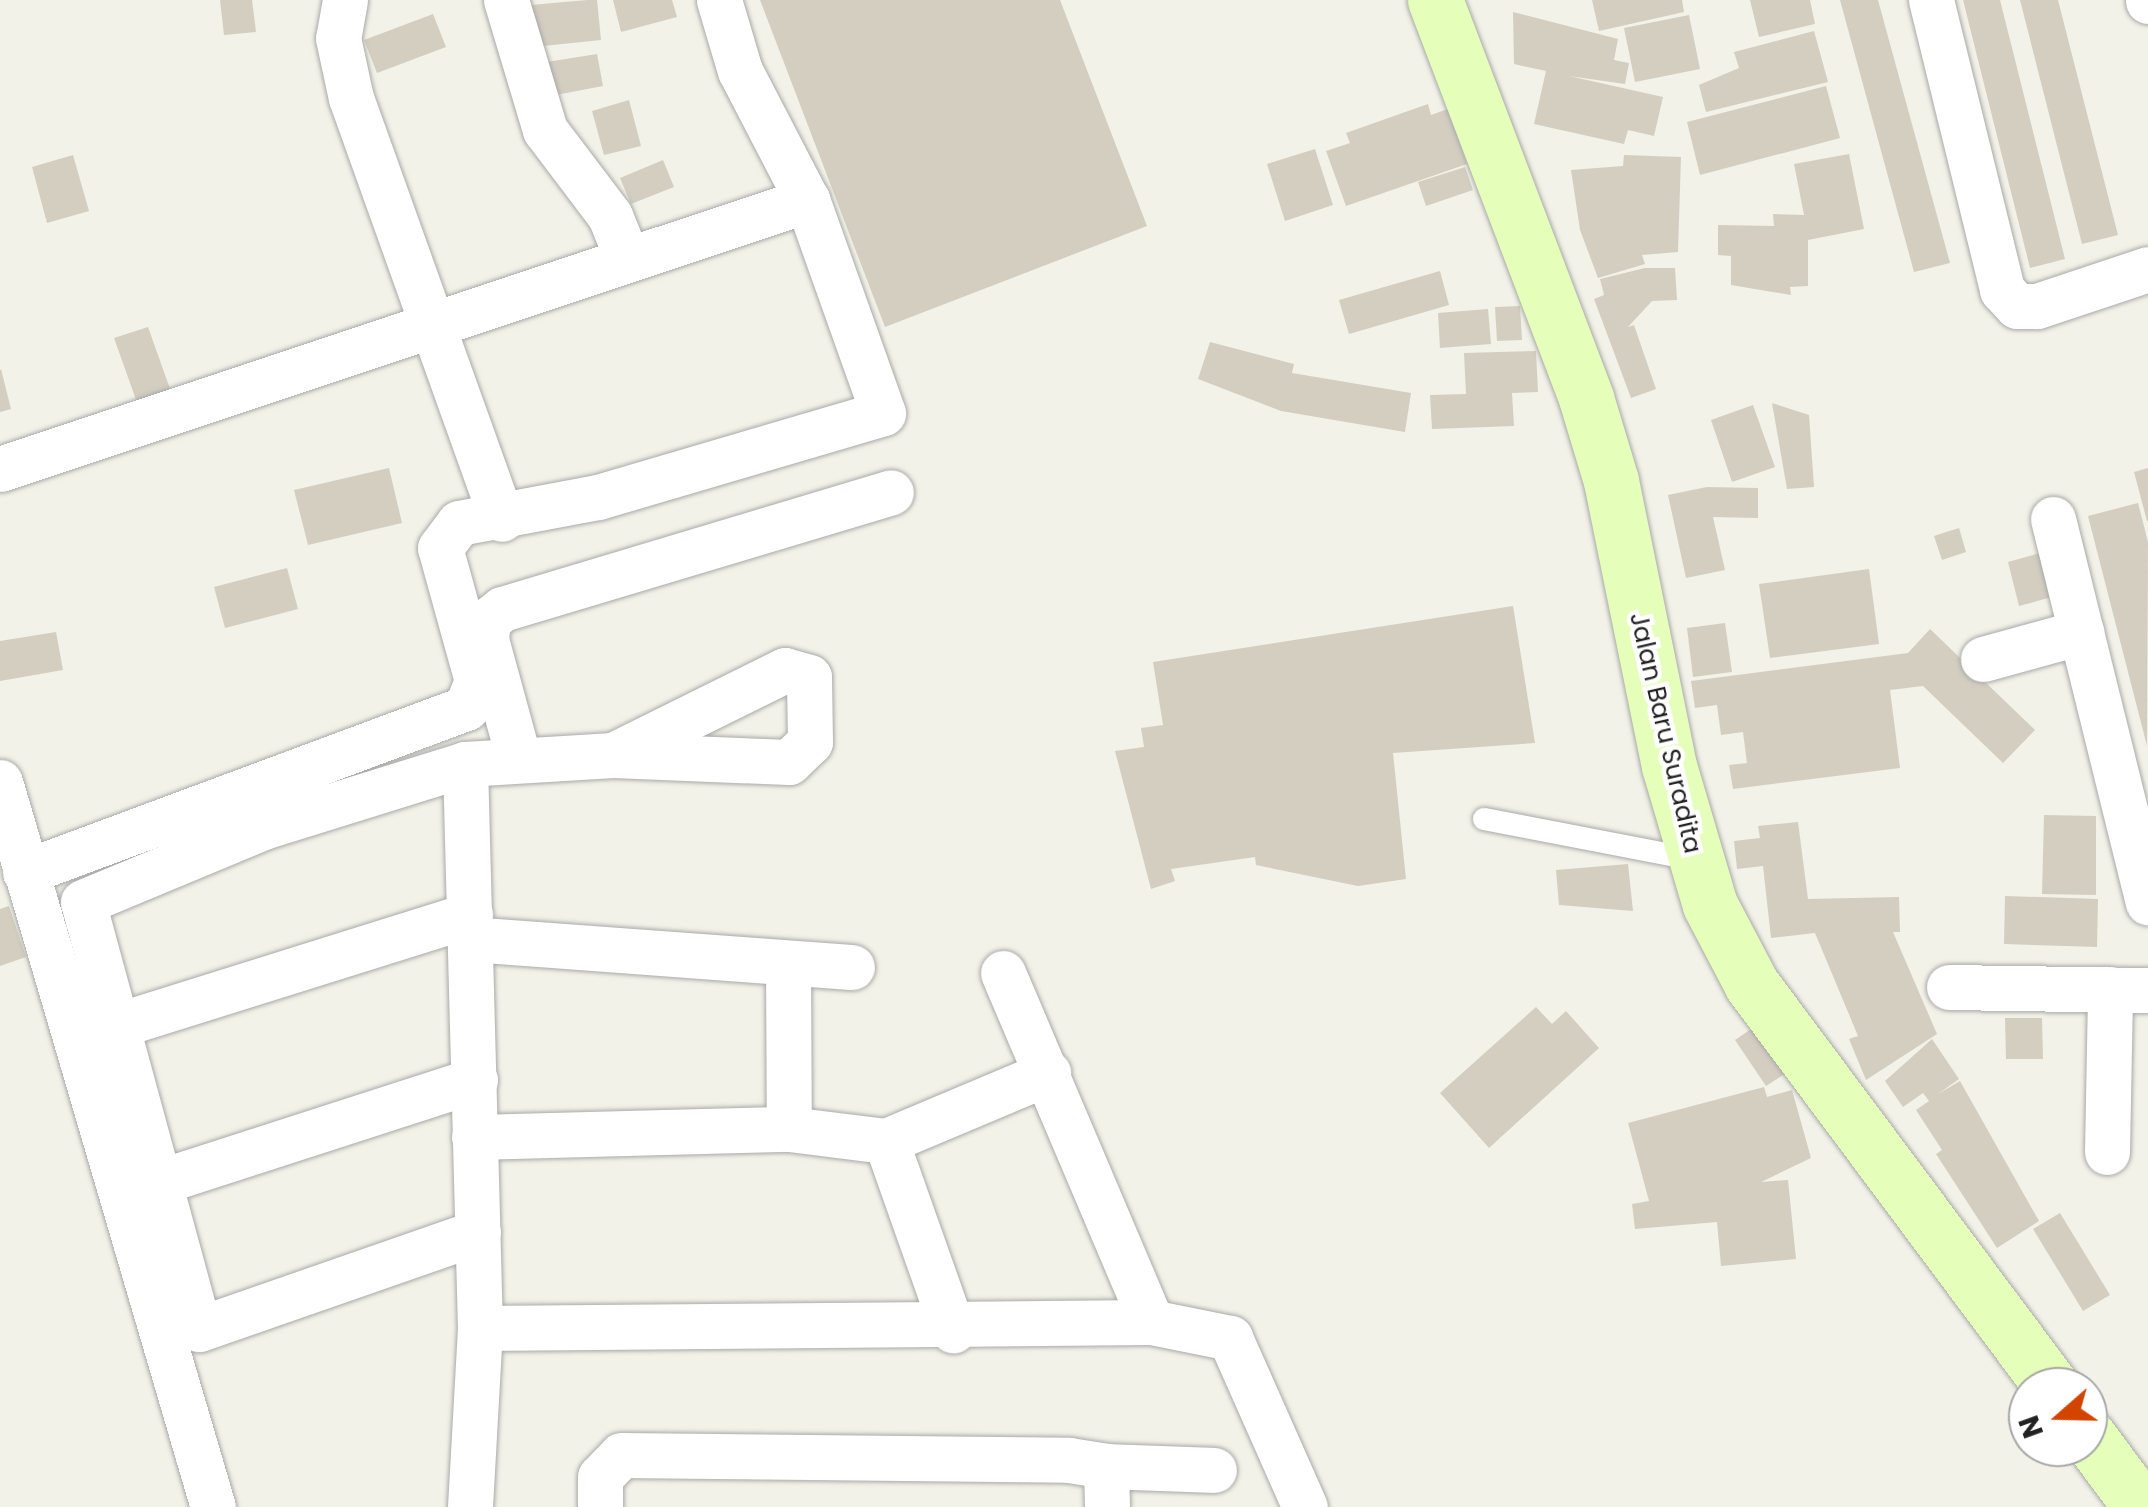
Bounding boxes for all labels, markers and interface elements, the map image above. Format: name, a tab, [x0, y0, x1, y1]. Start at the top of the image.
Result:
street label: Jalan Baru Suradita	[1623, 610, 1707, 856]
north arrow	[2008, 1367, 2108, 1467]
text: N	[2009, 1410, 2053, 1443]

